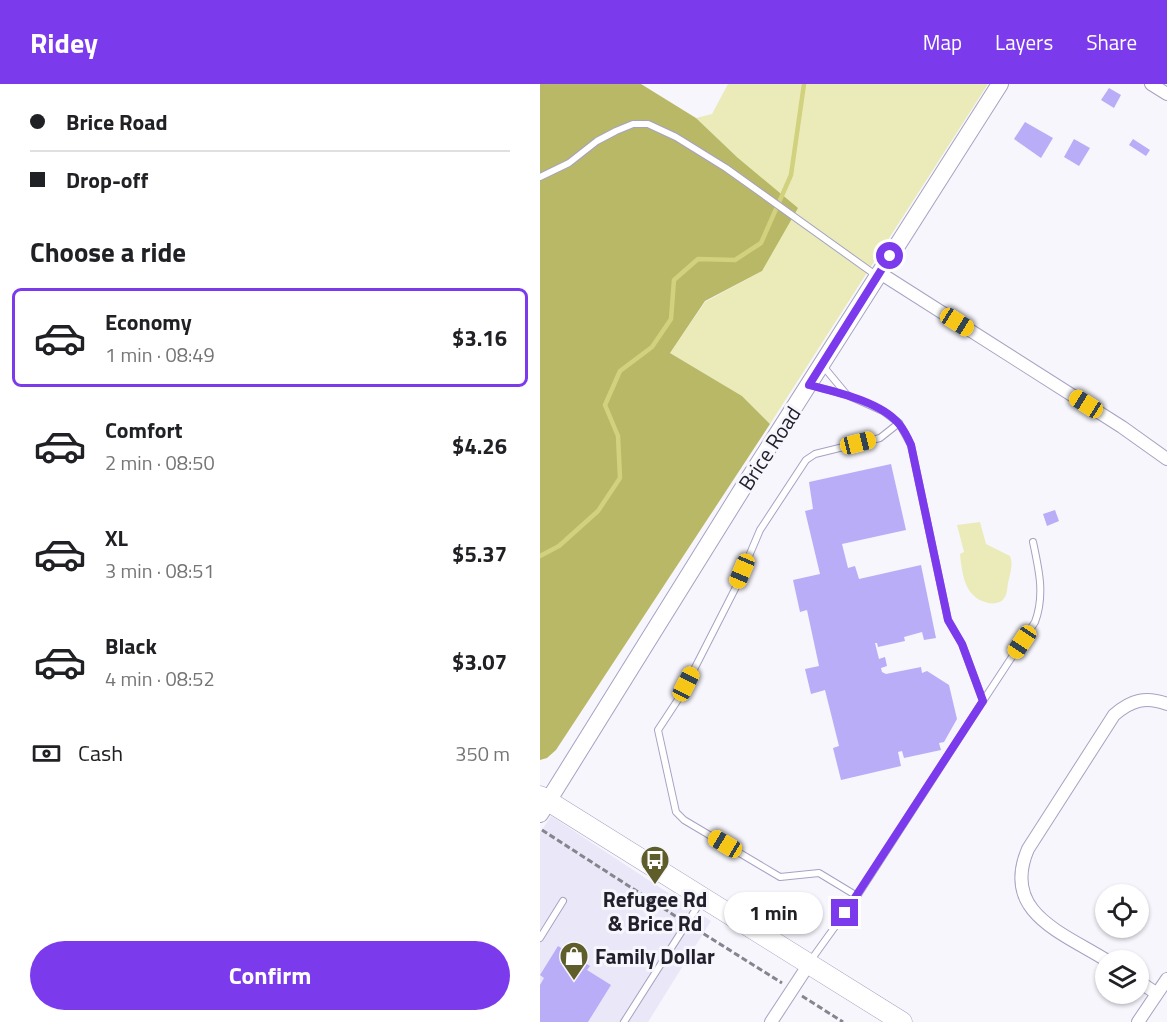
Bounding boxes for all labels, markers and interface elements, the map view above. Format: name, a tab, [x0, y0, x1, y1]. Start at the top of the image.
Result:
text: Ridey	[30, 21, 98, 64]
text: Map	[923, 26, 962, 58]
text: Layers	[995, 26, 1053, 58]
text: Share	[1086, 26, 1137, 58]
text: Brice Road	[66, 105, 168, 139]
text: Drop-off	[66, 163, 148, 197]
text: Choose a ride	[30, 231, 186, 272]
route start	[876, 242, 903, 269]
text: Economy	[105, 305, 192, 339]
car	[937, 305, 977, 339]
icon: car	[33, 311, 87, 365]
text: $3.16	[452, 321, 507, 355]
text: 1 min · 08:49	[105, 339, 215, 370]
car	[1066, 387, 1106, 421]
street label: Brice Road	[730, 400, 808, 496]
text: Comfort	[105, 413, 183, 447]
icon: car	[33, 419, 87, 473]
text: $4.26	[452, 429, 507, 463]
car	[838, 430, 878, 456]
text: 2 min · 08:50	[105, 447, 215, 478]
text: XL	[105, 521, 128, 555]
icon: car	[33, 527, 87, 581]
text: $5.37	[452, 537, 507, 571]
car	[727, 551, 757, 591]
text: 3 min · 08:51	[105, 555, 215, 586]
car	[1004, 622, 1040, 662]
text: Black	[105, 629, 157, 663]
icon: car	[33, 635, 87, 689]
text: $3.07	[452, 645, 507, 679]
text: 4 min · 08:52	[105, 663, 215, 694]
car	[670, 664, 702, 704]
text: Cash	[78, 736, 123, 770]
icon: cash	[30, 737, 63, 770]
text: 350 m	[455, 738, 510, 769]
car	[705, 827, 745, 861]
bus stop icon: Refugee Rd & Brice Rd	[639, 844, 671, 886]
place label: Refugee Rd & Brice Rd	[603, 883, 707, 939]
map controls	[1095, 884, 1149, 1004]
button: locate	[1095, 884, 1149, 938]
callout: 1 min	[725, 892, 824, 934]
text: 1 min	[749, 897, 798, 928]
route end	[831, 899, 858, 926]
shop icon: Family Dollar	[558, 940, 590, 982]
place label: Family Dollar	[595, 940, 715, 972]
button: Confirm	[30, 941, 510, 1010]
button: layers	[1095, 950, 1149, 1004]

